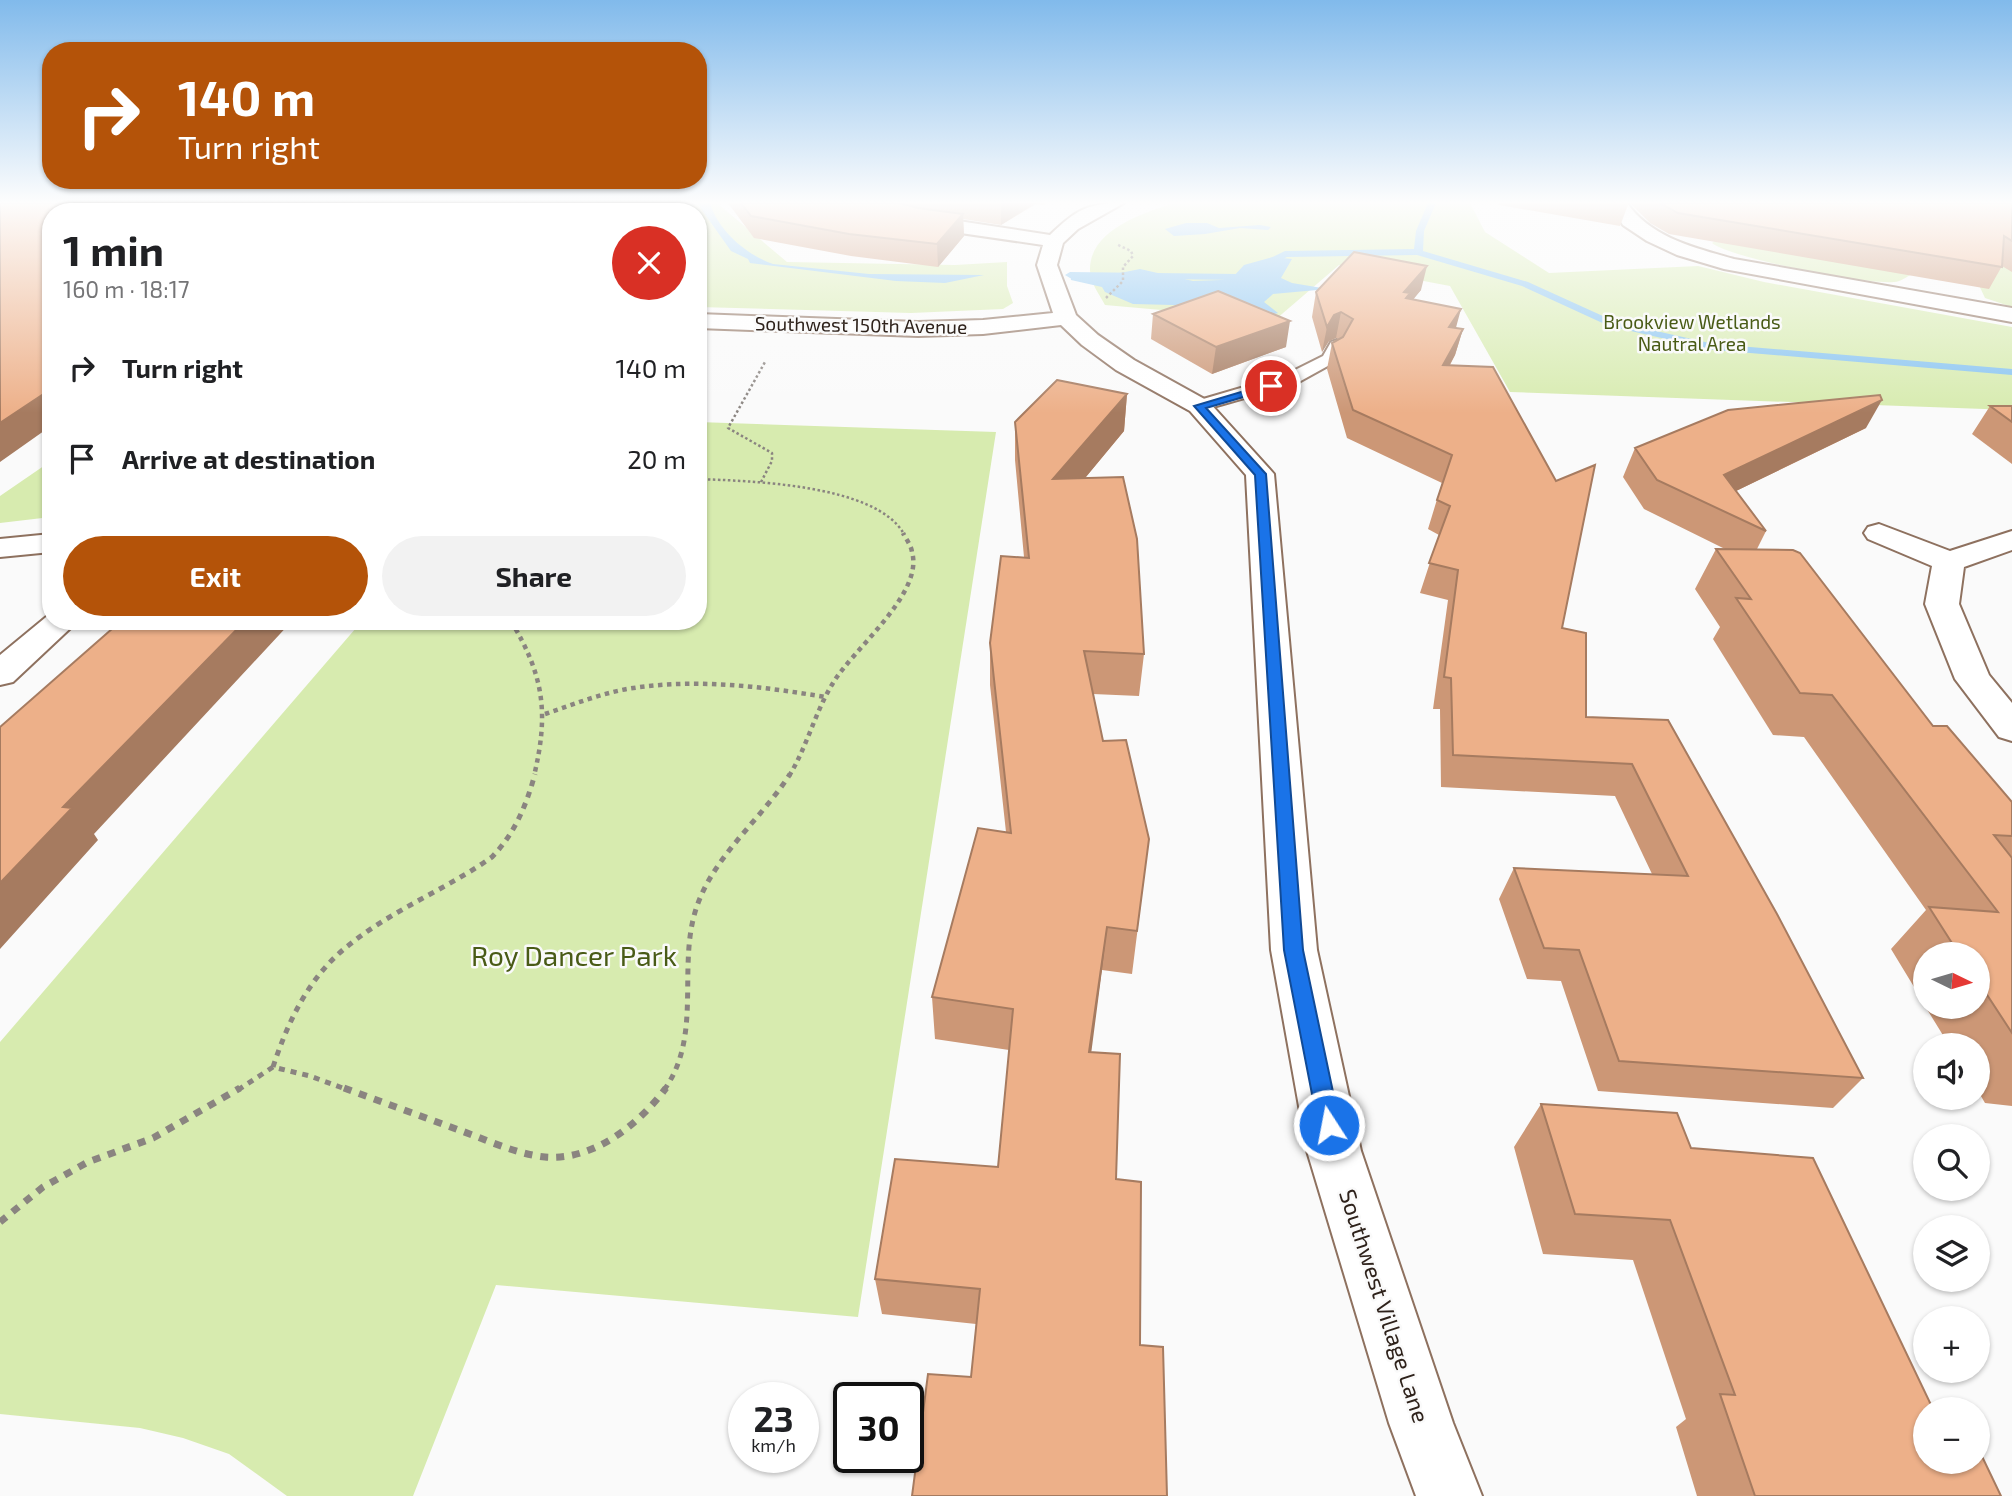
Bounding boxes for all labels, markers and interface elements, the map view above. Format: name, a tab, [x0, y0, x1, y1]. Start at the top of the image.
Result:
text: 140 m	[178, 67, 315, 126]
icon: right	[63, 70, 154, 161]
text: Turn right	[178, 127, 320, 165]
text: 1 min	[63, 224, 164, 274]
button: close	[612, 226, 686, 300]
text: 160 m · 18:17	[63, 275, 190, 303]
park label: Brookview Wetlands Nautral Area	[1603, 310, 1781, 355]
street label: Southwest 150th Avenue	[755, 311, 967, 338]
icon: right	[63, 349, 101, 387]
text: Turn right	[122, 352, 243, 383]
text: 140 m	[615, 352, 686, 383]
pin	[1241, 356, 1301, 416]
icon: arrive	[1252, 367, 1290, 405]
icon: arrive	[63, 440, 101, 478]
text: Arrive at destination	[122, 443, 375, 474]
text: 20 m	[627, 443, 686, 474]
button: Exit	[63, 536, 368, 616]
button: Share	[382, 536, 686, 616]
park label: Roy Dancer Park	[471, 938, 677, 972]
north arrow	[1913, 942, 1990, 1018]
map controls	[1913, 942, 1990, 1474]
button: sound	[1913, 1033, 1990, 1110]
position arrow	[1292, 1088, 1366, 1162]
button: search	[1913, 1124, 1990, 1201]
street label: Southwest Village Lane	[1334, 1185, 1436, 1426]
button: layers	[1913, 1215, 1990, 1292]
button: +	[1913, 1306, 1990, 1383]
speed limit sign: 30	[833, 1382, 924, 1473]
text: 23	[753, 1397, 794, 1439]
button: −	[1913, 1397, 1990, 1474]
text: km/h	[751, 1434, 796, 1456]

